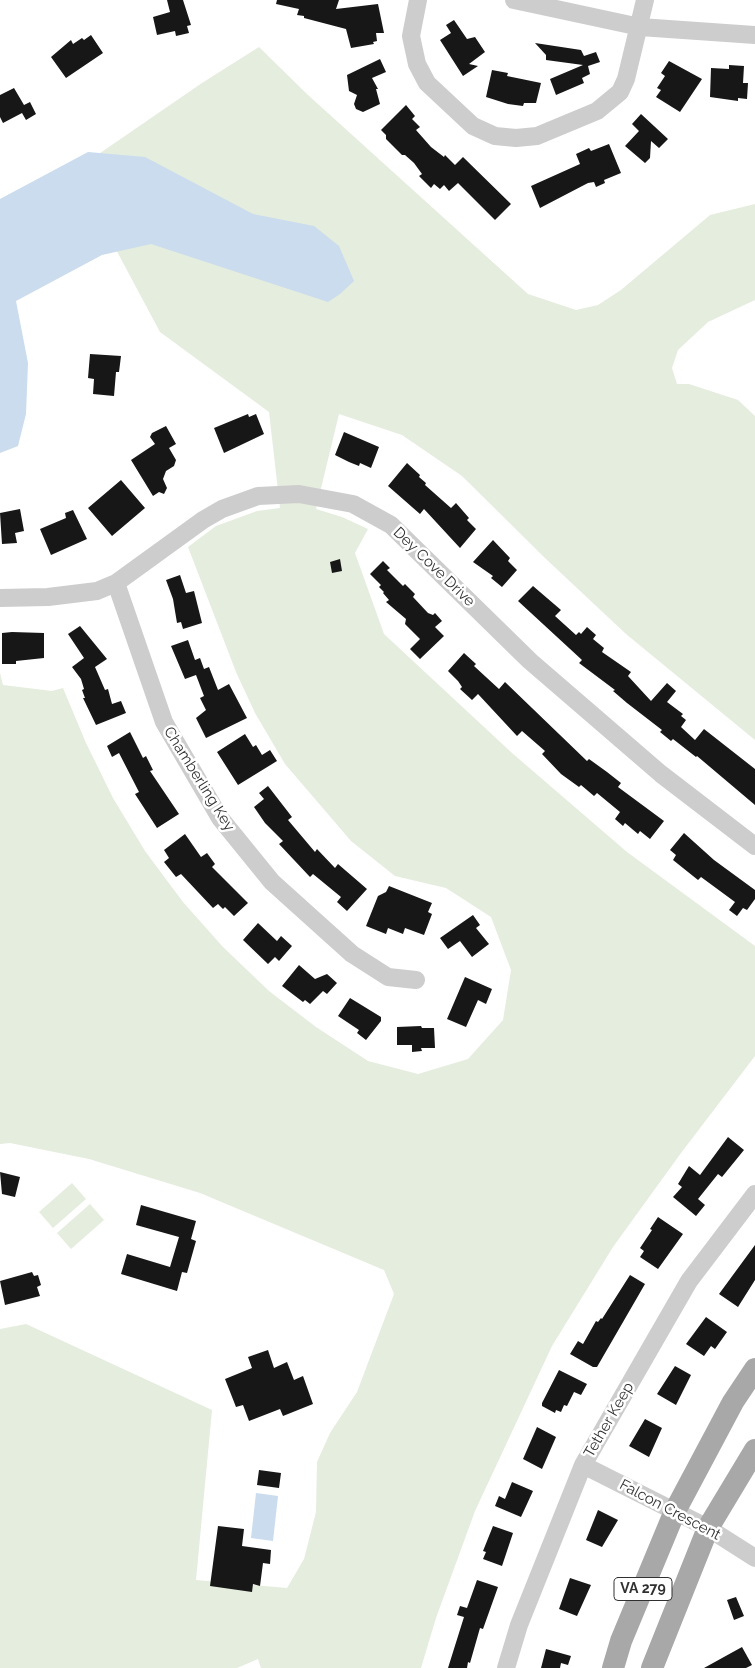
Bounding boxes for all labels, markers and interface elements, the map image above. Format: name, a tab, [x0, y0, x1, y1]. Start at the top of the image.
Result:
street label: Dey Cove Drive	[389, 524, 479, 610]
street label: Chamberling Key	[160, 724, 238, 834]
street label: Tether Keep	[580, 1379, 638, 1461]
street label: Falcon Crescent	[616, 1476, 724, 1544]
road number: VA 279	[614, 1578, 672, 1600]

